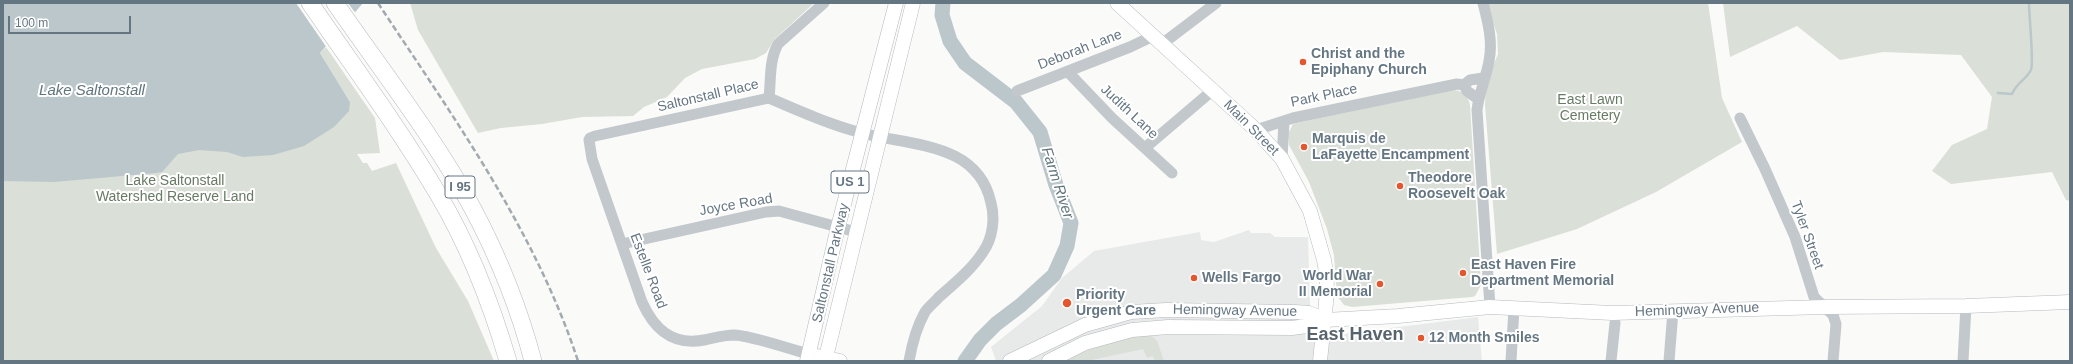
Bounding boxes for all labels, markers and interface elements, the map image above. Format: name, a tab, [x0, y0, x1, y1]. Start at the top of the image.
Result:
scale bar	[10, 8, 133, 34]
text: 100 m	[15, 16, 48, 30]
street label: Deborah Lane	[1036, 26, 1124, 74]
place label: Christ and the Epiphany Church	[1311, 46, 1427, 78]
marker: Christ and the Epiphany Church	[1298, 57, 1308, 67]
street label: Saltonstall Place	[656, 76, 760, 116]
street label: Judith Lane	[1097, 81, 1161, 143]
street label: Park Place	[1289, 81, 1359, 111]
water label: Lake Saltonstall	[39, 82, 145, 100]
park label: East Lawn Cemetery	[1557, 92, 1623, 124]
street label: Main Street	[1220, 97, 1282, 159]
place label: Marquis de LaFayette Encampment	[1312, 131, 1469, 164]
marker: Marquis de LaFayette Encampment	[1299, 142, 1309, 152]
water label: Farm River	[1037, 145, 1077, 221]
place label: Theodore Roosevelt Oak	[1408, 170, 1505, 202]
road number: US 1	[831, 171, 869, 193]
park label: Lake Saltonstall Watershed Reserve Land	[96, 173, 254, 206]
road number: I 95	[445, 176, 475, 198]
marker: Theodore Roosevelt Oak	[1395, 181, 1405, 191]
street label: Joyce Road	[698, 190, 774, 220]
street label: Tyler Street	[1787, 198, 1827, 272]
street label: Saltonstall Parkway	[809, 202, 853, 324]
street label: Estelle Road	[626, 231, 670, 311]
place label: East Haven Fire Department Memorial	[1471, 257, 1614, 290]
place label: World War II Memorial	[1299, 268, 1372, 300]
marker: East Haven Fire Department Memorial	[1458, 268, 1468, 278]
place label: Wells Fargo	[1202, 270, 1281, 286]
marker: Wells Fargo	[1189, 273, 1199, 283]
marker: World War II Memorial	[1375, 279, 1385, 289]
place label: Priority Urgent Care	[1076, 287, 1156, 320]
marker: Priority Urgent Care	[1061, 297, 1073, 309]
street label: Hemingway Avenue	[1635, 299, 1759, 321]
street label: Hemingway Avenue	[1173, 302, 1297, 320]
district label: East Haven	[1306, 324, 1404, 346]
place label: 12 Month Smiles	[1429, 330, 1539, 346]
marker: 12 Month Smiles	[1416, 333, 1426, 343]

